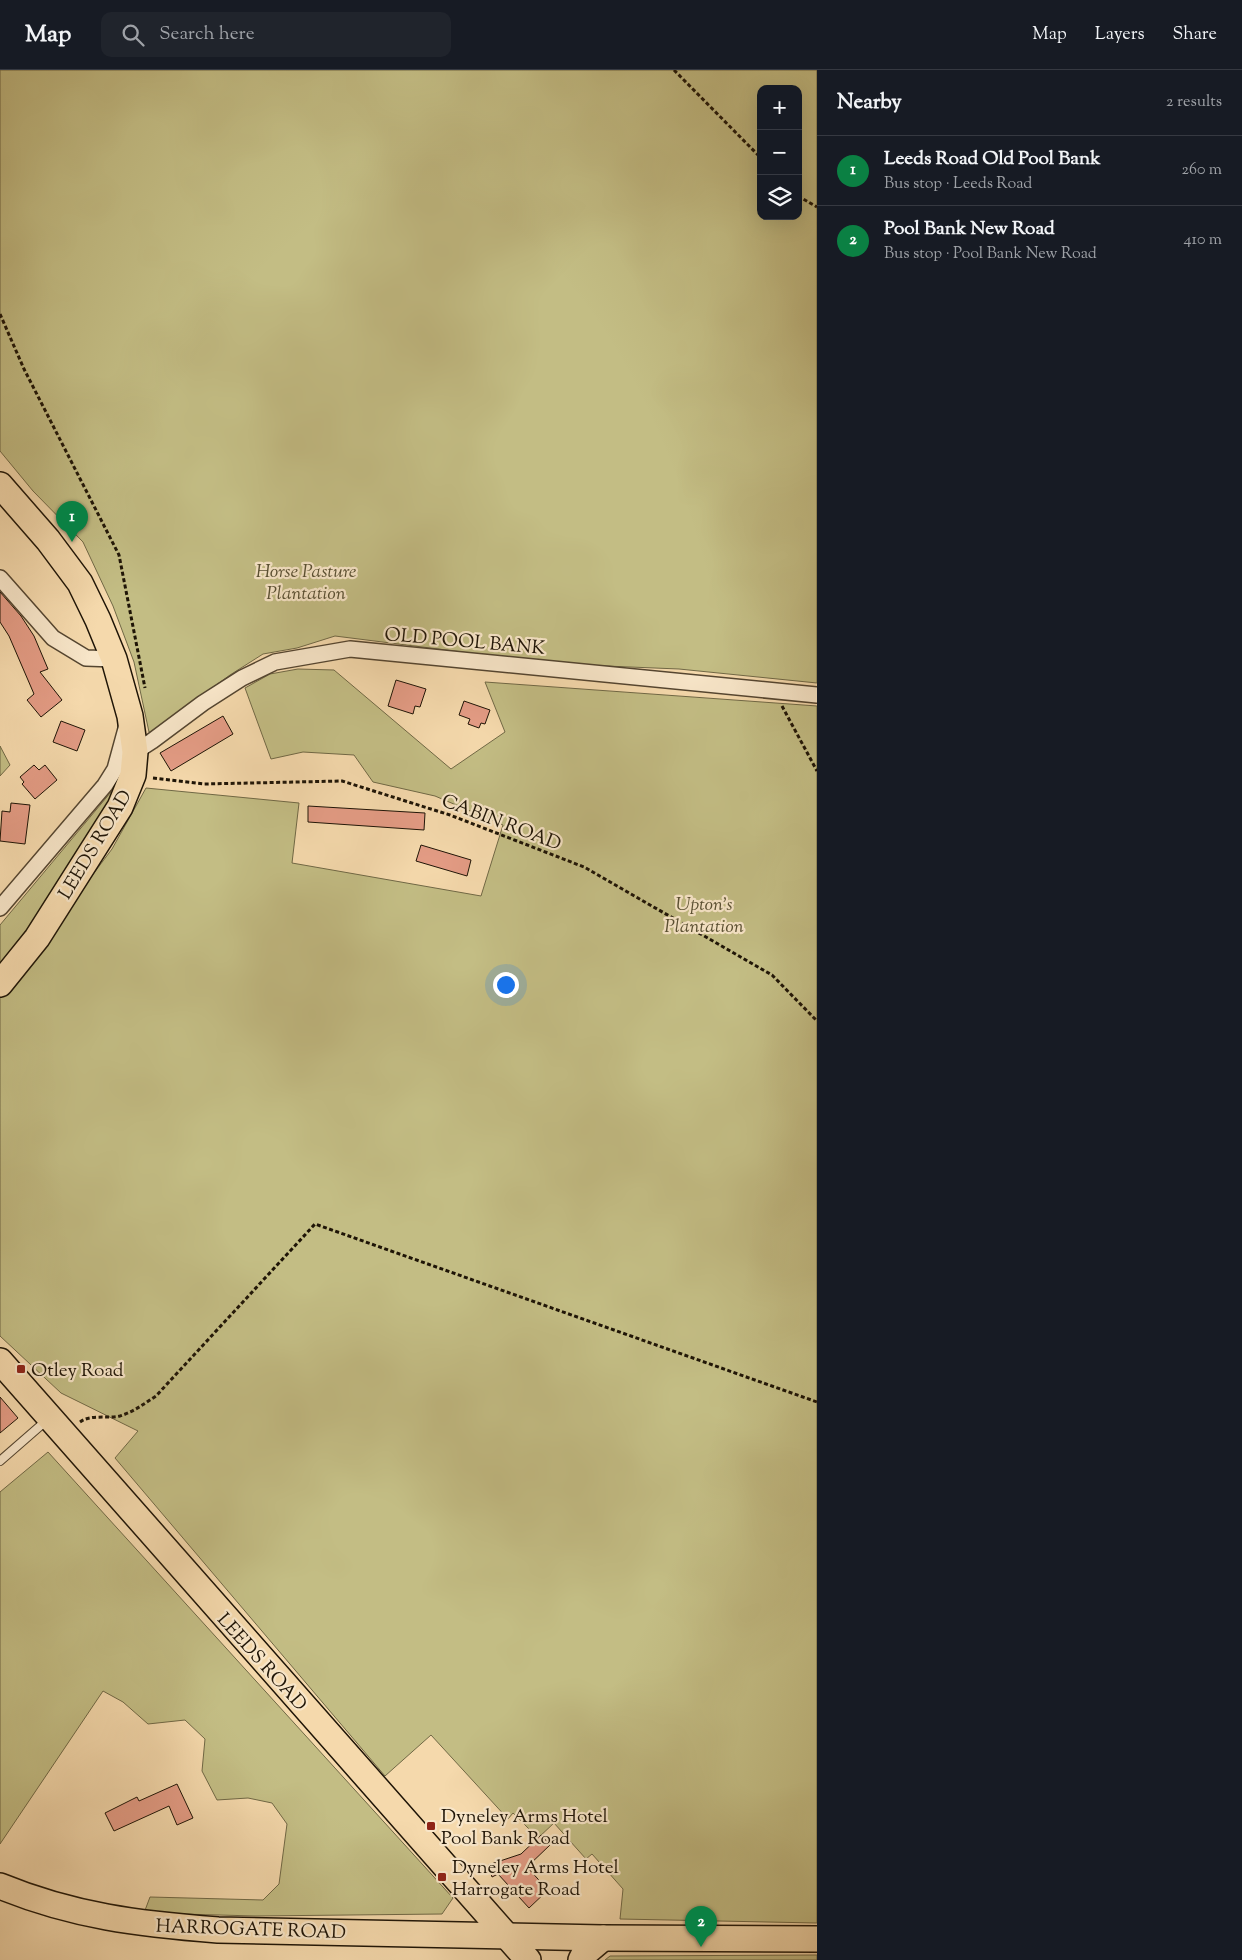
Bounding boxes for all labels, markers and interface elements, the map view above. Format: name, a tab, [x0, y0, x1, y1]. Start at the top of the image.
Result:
search box	[101, 12, 451, 57]
text: Map	[25, 18, 71, 52]
icon: search	[119, 21, 147, 49]
text: Search here	[159, 21, 255, 48]
text: Map	[1032, 22, 1067, 48]
text: Layers	[1095, 22, 1145, 48]
text: Share	[1173, 22, 1217, 48]
map controls	[757, 85, 802, 220]
button: +	[757, 85, 802, 130]
text: Nearby	[837, 88, 902, 118]
text: 2 results	[1166, 91, 1222, 114]
button: −	[757, 130, 802, 175]
text: Leeds Road Old Pool Bank	[884, 146, 1101, 173]
text: 1	[850, 159, 856, 182]
text: 260 m	[1181, 159, 1222, 182]
text: Bus stop · Leeds Road	[884, 173, 1032, 196]
button: layers	[757, 175, 802, 220]
text: Pool Bank New Road	[884, 216, 1055, 243]
text: 2	[849, 229, 857, 252]
text: 410 m	[1184, 229, 1222, 252]
text: Bus stop · Pool Bank New Road	[884, 243, 1097, 266]
pin: 1	[56, 501, 88, 542]
park label: Horse Pasture Plantation	[256, 559, 357, 608]
street label: OLD POOL BANK	[383, 622, 546, 663]
street label: LEEDS ROAD	[53, 785, 140, 905]
street label: CABIN ROAD	[437, 788, 565, 859]
park label: Upton's Plantation	[664, 892, 744, 941]
your location	[493, 972, 519, 998]
place label: Otley Road	[31, 1358, 124, 1385]
marker: Otley Road	[15, 1363, 27, 1375]
street label: LEEDS ROAD	[210, 1608, 313, 1718]
place label: Dyneley Arms Hotel Pool Bank Road	[441, 1804, 608, 1853]
marker: Dyneley Arms Hotel Pool Bank Road	[425, 1820, 437, 1832]
place label: Dyneley Arms Hotel Harrogate Road	[452, 1855, 619, 1904]
marker: Dyneley Arms Hotel Harrogate Road	[436, 1871, 448, 1883]
pin: 2	[685, 1906, 717, 1947]
street label: HARROGATE ROAD	[155, 1914, 347, 1947]

